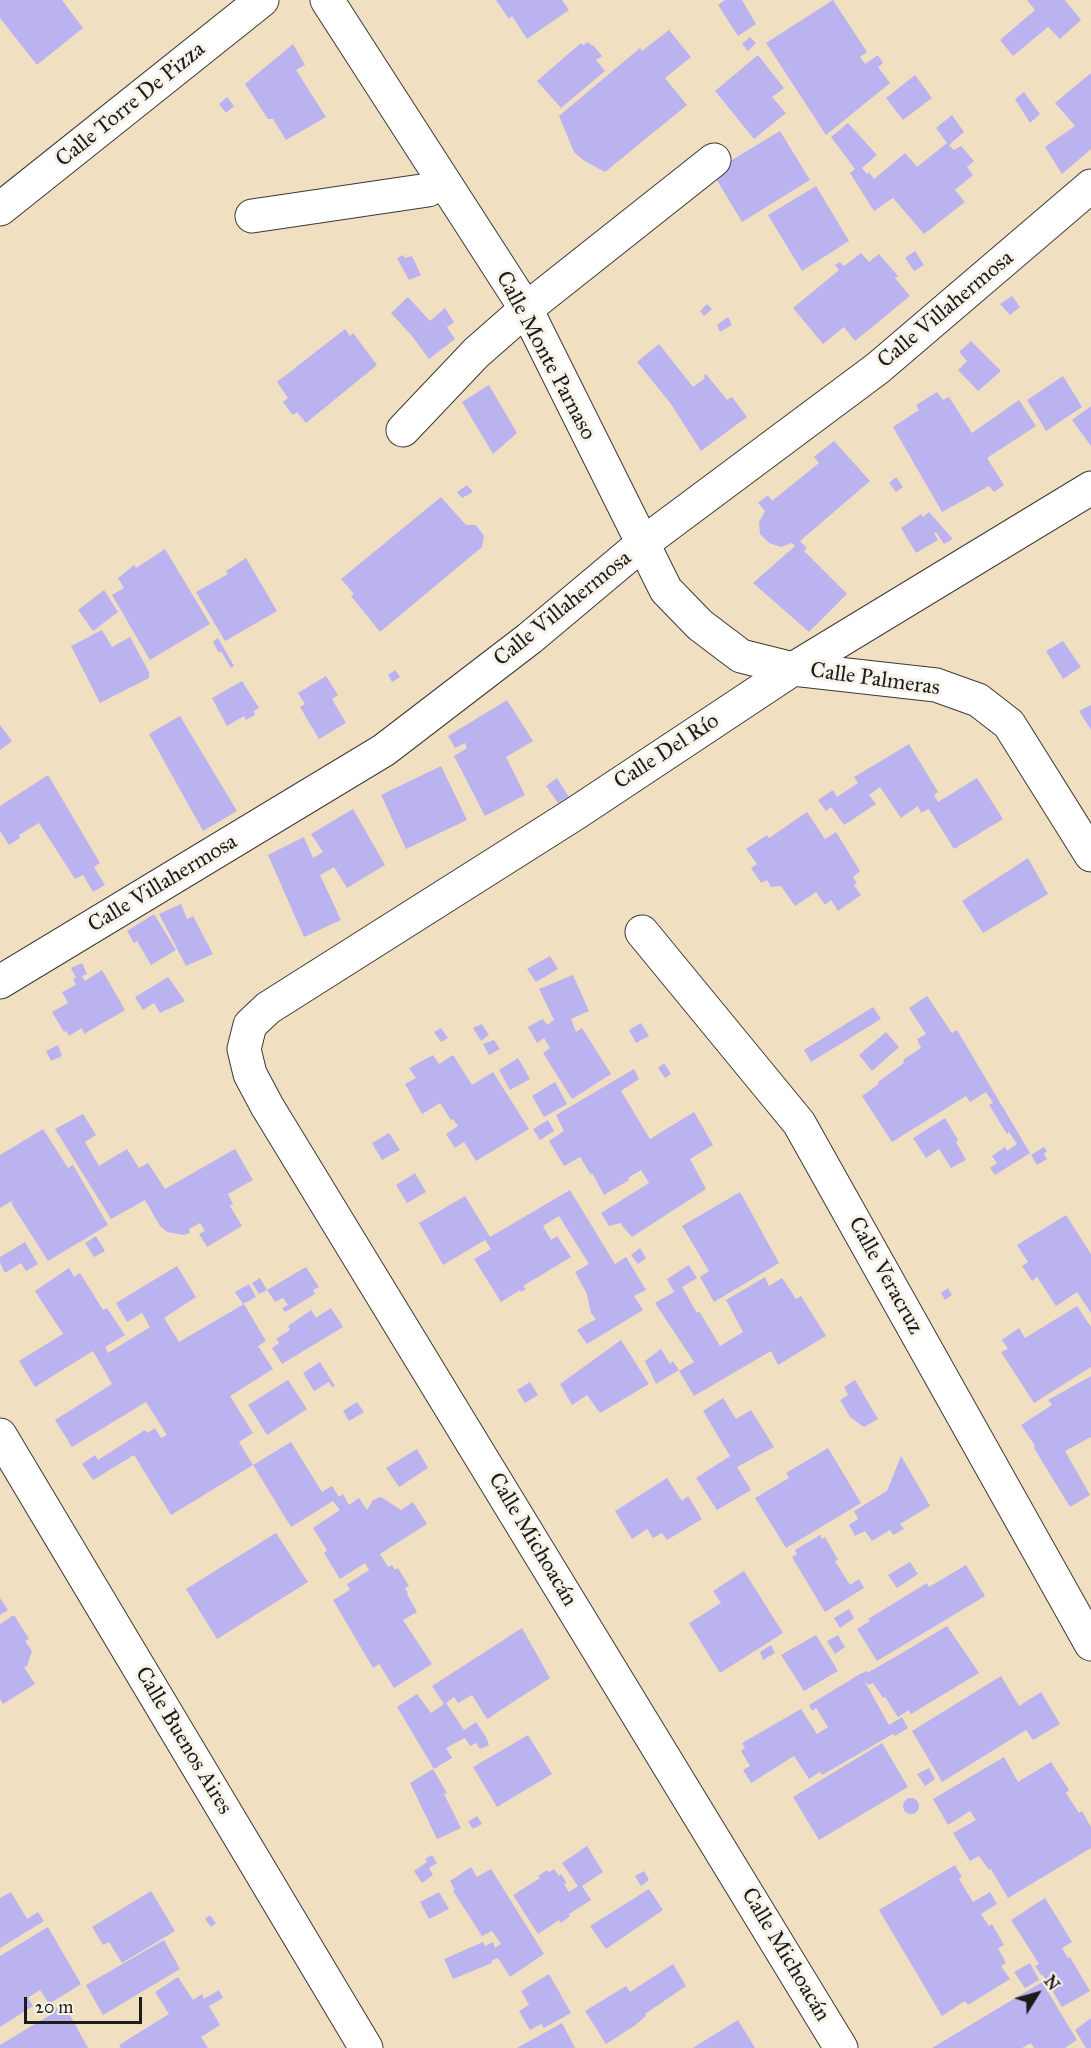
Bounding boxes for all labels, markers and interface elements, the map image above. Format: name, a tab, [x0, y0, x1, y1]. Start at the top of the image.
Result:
street label: Calle Torre De Pizza	[51, 37, 211, 173]
street label: Calle Villahermosa	[873, 246, 1019, 374]
street label: Calle Monte Parnaso	[489, 267, 601, 445]
street label: Calle Villahermosa	[489, 546, 637, 672]
street label: Calle Palmeras	[809, 658, 941, 702]
street label: Calle Del Río	[610, 708, 724, 796]
street label: Calle Villahermosa	[84, 829, 242, 939]
street label: Calle Veracruz	[842, 1213, 928, 1339]
street label: Calle Michoacán	[482, 1468, 582, 1612]
street label: Calle Buenos Aires	[129, 1662, 237, 1820]
street label: Calle Michoacán	[735, 1883, 835, 2027]
north arrow	[1007, 1964, 1067, 2024]
text: N	[1040, 1972, 1063, 1994]
scale bar	[27, 1985, 146, 2023]
text: 20 m	[35, 1996, 73, 2018]

